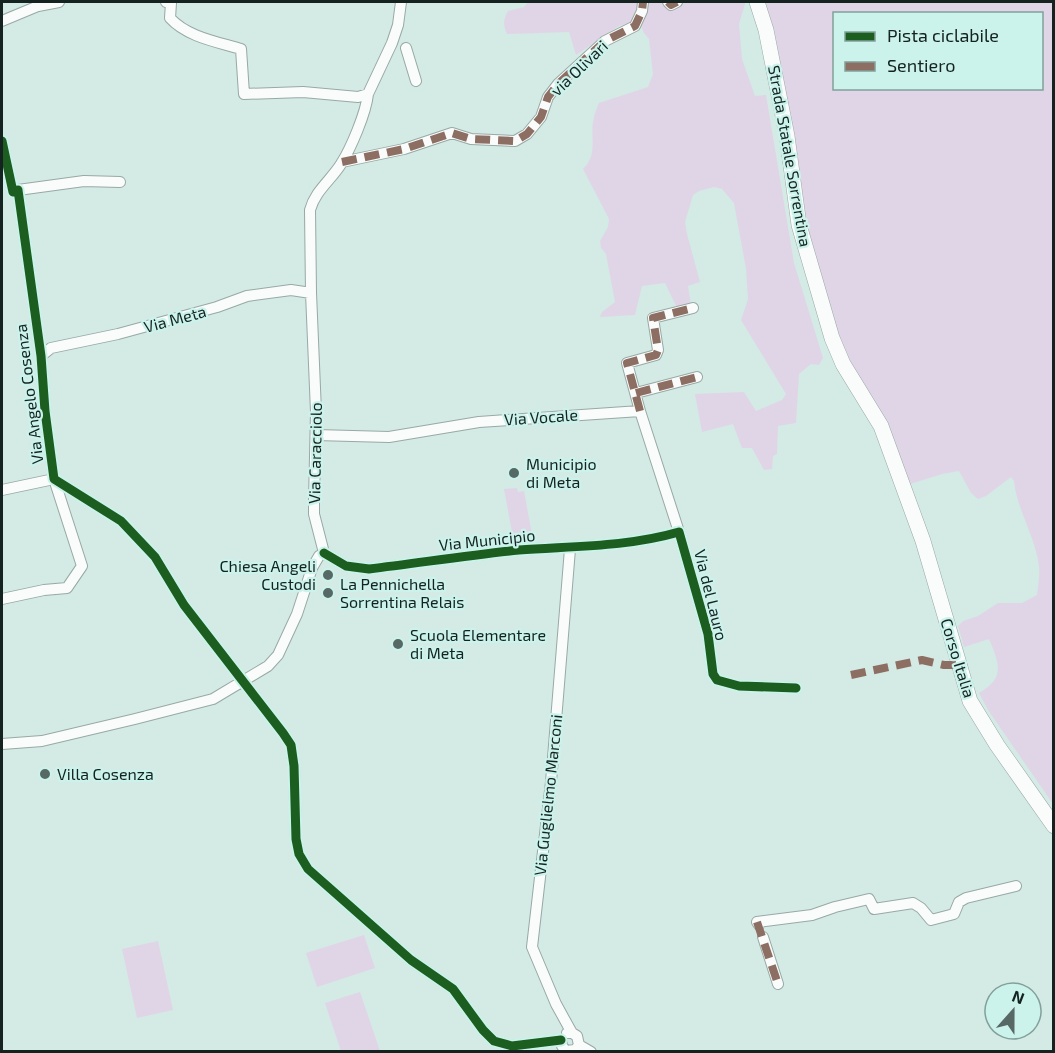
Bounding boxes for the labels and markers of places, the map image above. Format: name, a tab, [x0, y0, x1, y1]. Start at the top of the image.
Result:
place label: Municipio di Meta	[526, 454, 597, 491]
marker: Municipio di Meta	[507, 466, 521, 480]
place label: Chiesa Angeli Custodi	[220, 556, 316, 593]
marker: Chiesa Angeli Custodi	[321, 568, 335, 582]
place label: La Pennichella Sorrentina Relais	[340, 574, 464, 611]
marker: La Pennichella Sorrentina Relais	[321, 586, 335, 600]
place label: Scuola Elementare di Meta	[410, 625, 546, 662]
marker: Scuola Elementare di Meta	[391, 637, 405, 651]
place label: Villa Cosenza	[57, 764, 154, 783]
marker: Villa Cosenza	[38, 767, 52, 781]

